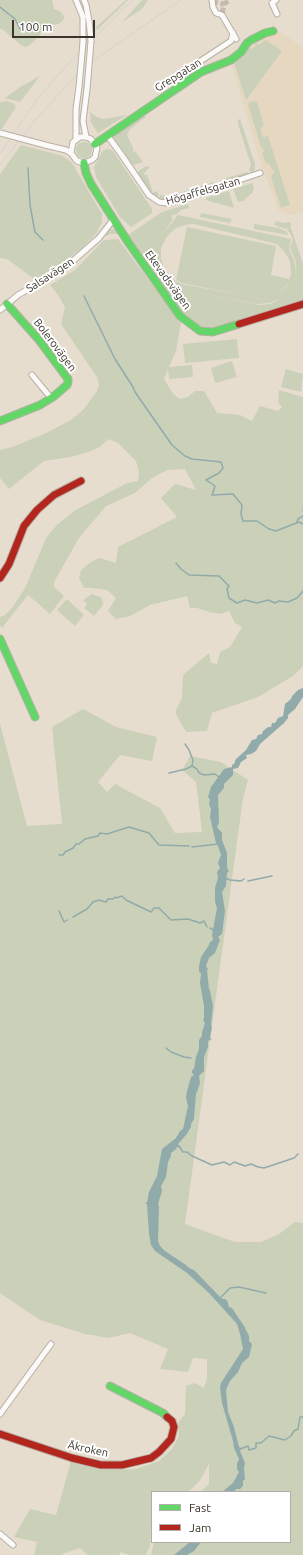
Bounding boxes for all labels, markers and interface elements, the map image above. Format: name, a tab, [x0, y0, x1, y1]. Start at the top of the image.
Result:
scale bar	[14, 12, 97, 38]
text: 100 m	[19, 20, 52, 33]
street label: Grepgatan	[152, 56, 204, 94]
street label: Högaffelsgatan	[164, 174, 242, 208]
street label: Ekevadsvägen	[142, 248, 194, 312]
street label: Salsavägen	[24, 255, 76, 295]
street label: Bolerovägen	[31, 316, 79, 374]
street label: Åkroken	[67, 1438, 109, 1460]
legend	[151, 1491, 291, 1543]
text: Fast	[189, 1501, 211, 1514]
text: Jam	[189, 1521, 211, 1534]

